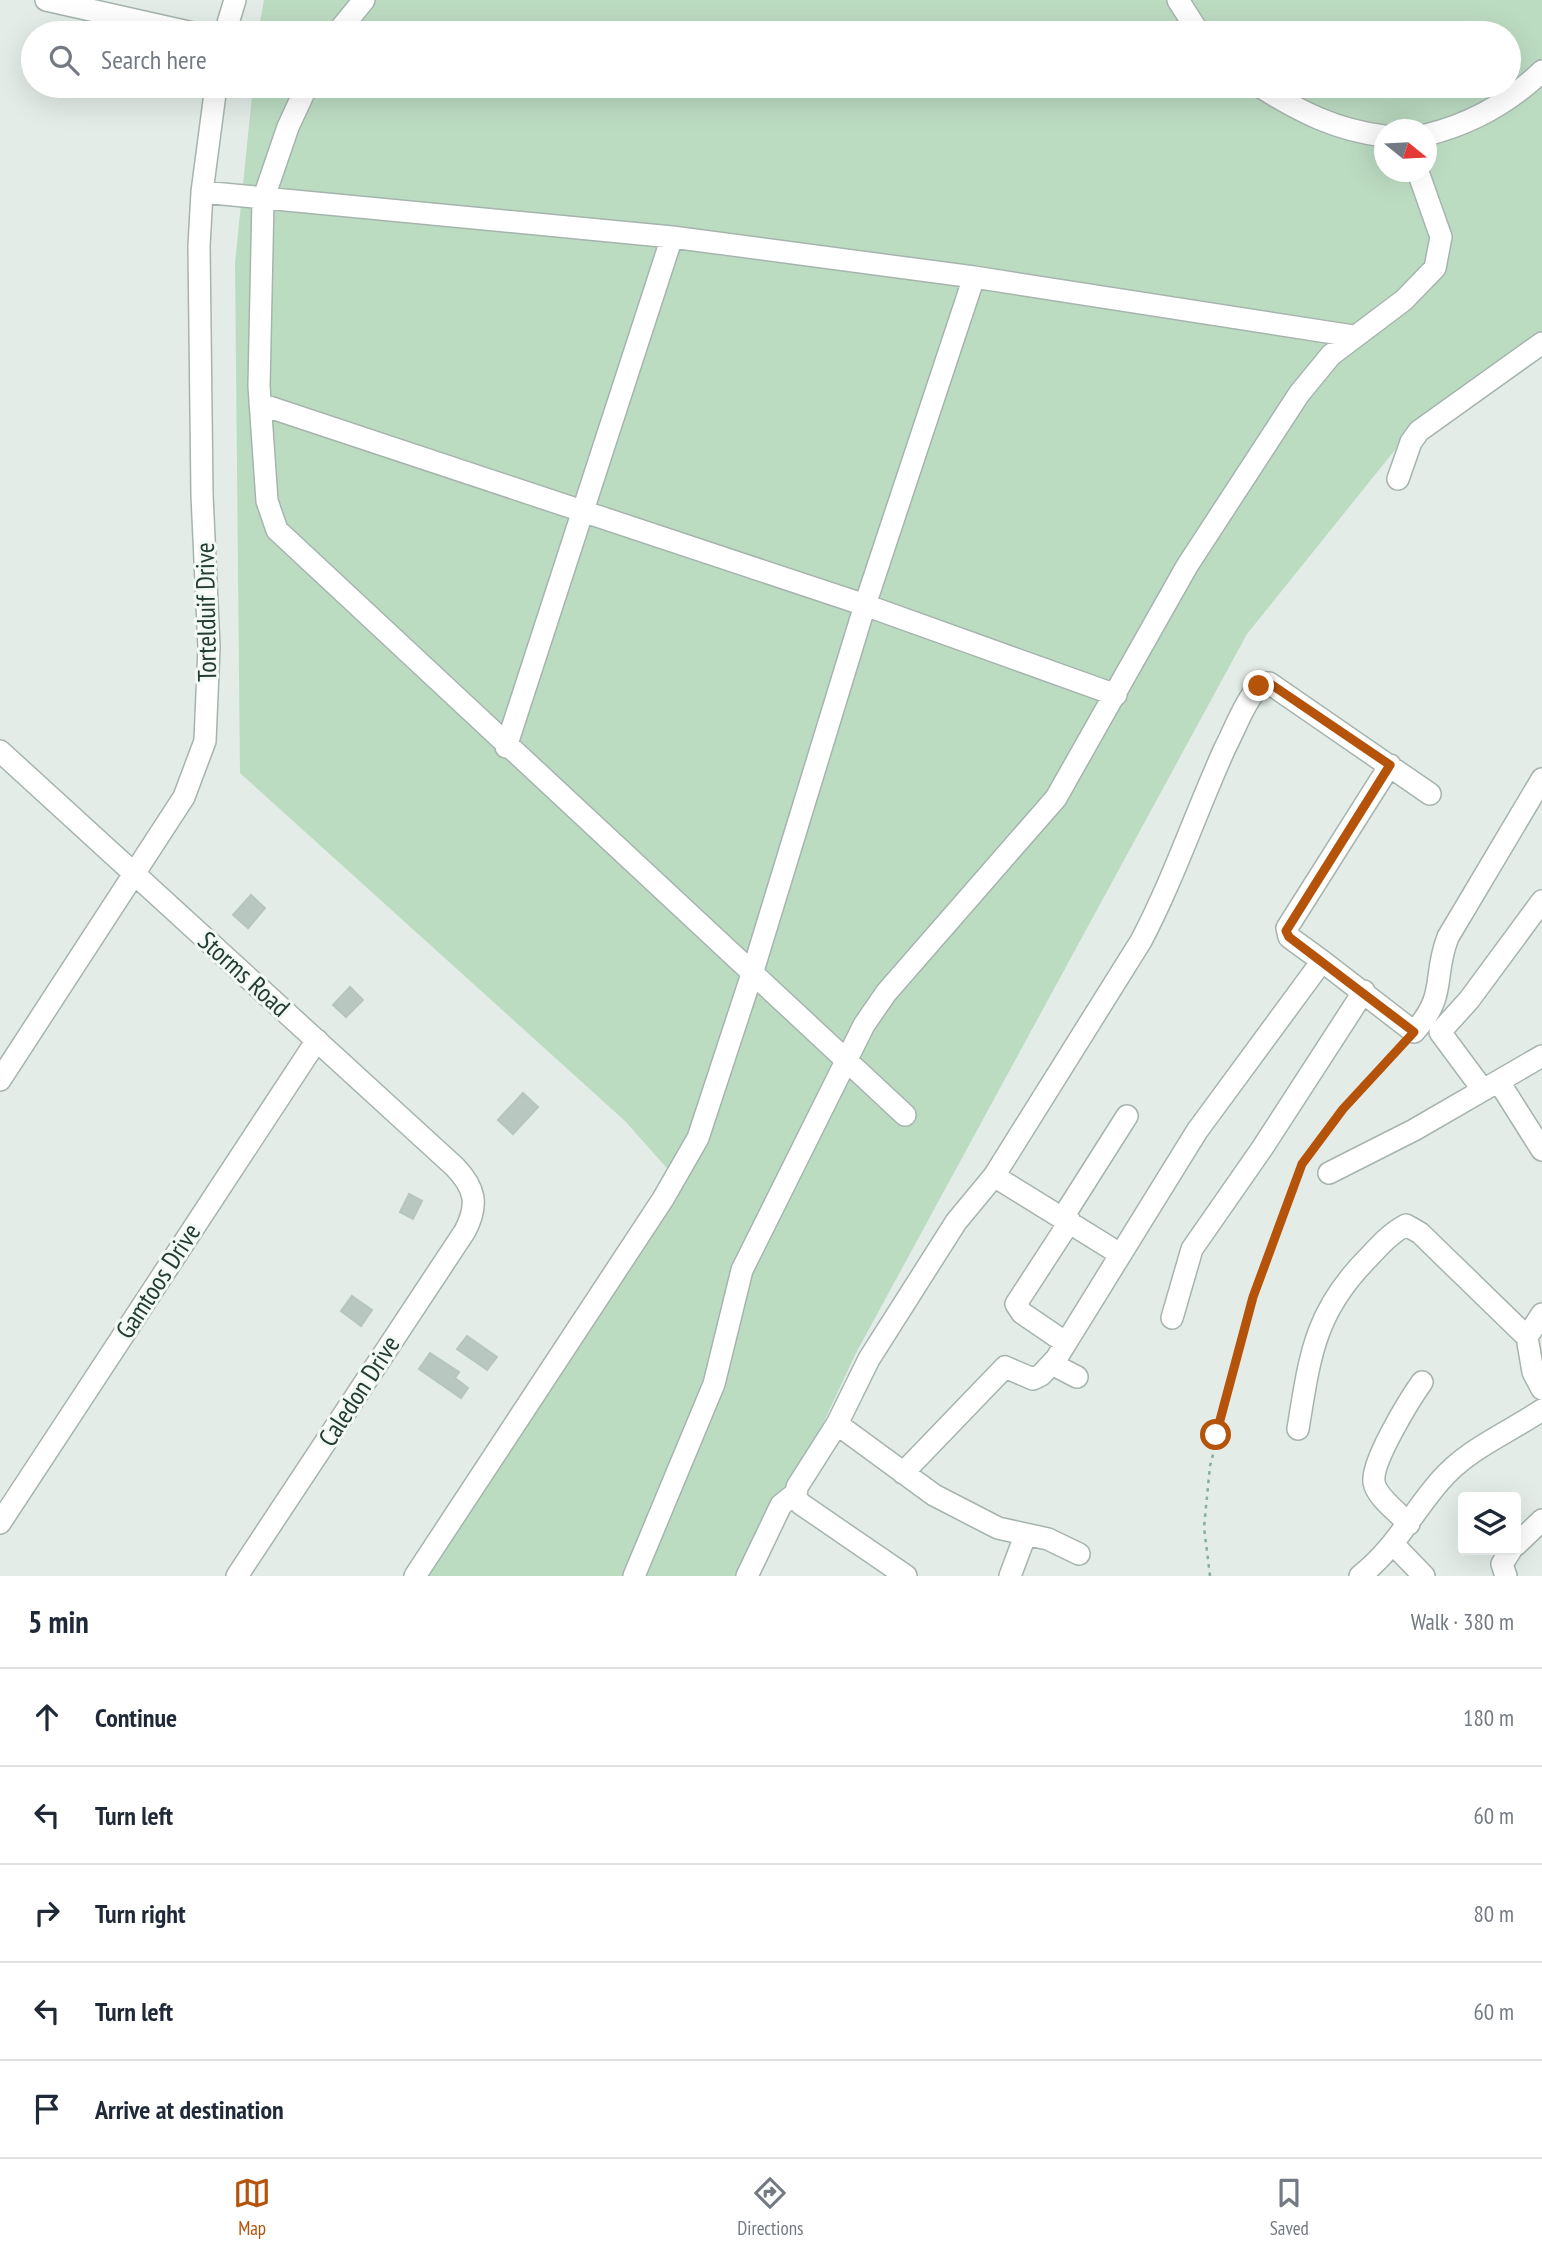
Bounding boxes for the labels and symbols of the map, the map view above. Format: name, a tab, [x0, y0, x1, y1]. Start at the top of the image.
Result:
north arrow	[1374, 119, 1437, 182]
street label: Tortelduif Drive	[188, 542, 223, 682]
route end	[1243, 670, 1274, 701]
street label: Storms Road	[192, 924, 297, 1023]
street label: Gamtoos Drive	[108, 1217, 207, 1345]
street label: Caledon Drive	[311, 1329, 407, 1452]
route start	[1200, 1419, 1231, 1450]

